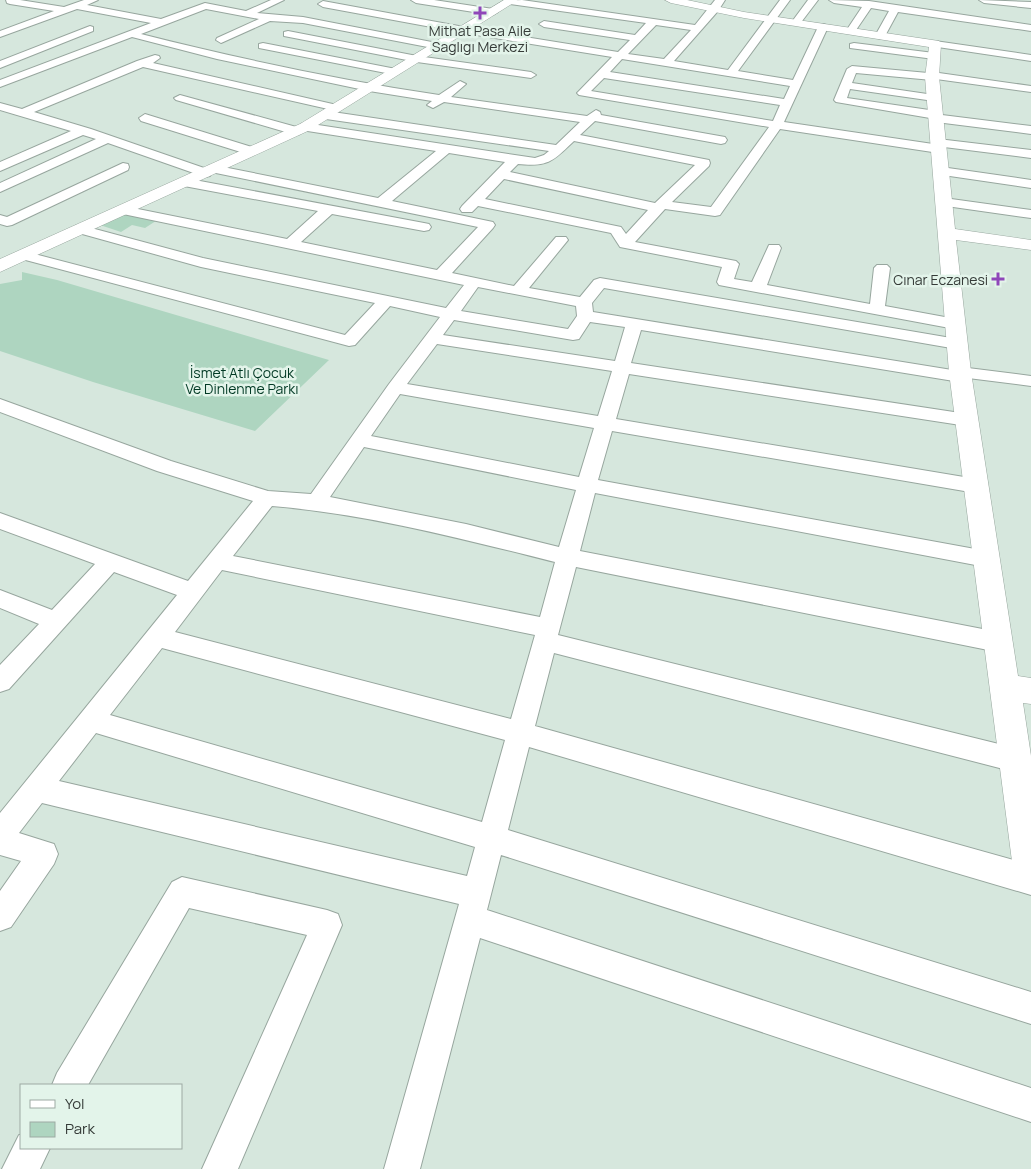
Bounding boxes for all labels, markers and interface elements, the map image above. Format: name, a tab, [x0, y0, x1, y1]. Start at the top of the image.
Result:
marker: Mithat Pasa Aile Saglıgı Merkezi	[473, 6, 487, 20]
place label: Mithat Pasa Aile Saglıgı Merkezi	[429, 21, 531, 56]
place label: Cınar Eczanesi	[893, 270, 988, 289]
marker: Cınar Eczanesi	[992, 273, 1004, 285]
park label: İsmet Atlı Çocuk Ve Dinlenme Parkı	[185, 363, 299, 398]
legend	[20, 1084, 182, 1149]
text: Yol	[65, 1093, 85, 1114]
text: Park	[65, 1118, 95, 1139]

